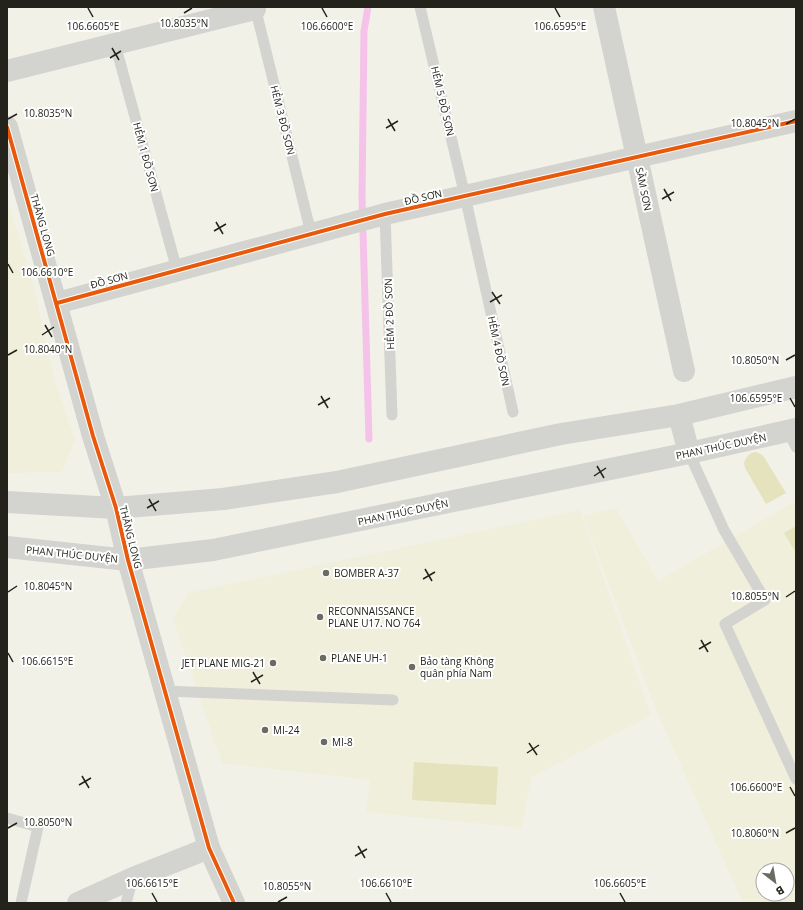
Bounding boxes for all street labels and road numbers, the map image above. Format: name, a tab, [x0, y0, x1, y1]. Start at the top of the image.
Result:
street label: HẺM 5 ĐỒ SƠN	[428, 65, 458, 137]
street label: HẺM 3 ĐỒ SƠN	[268, 84, 298, 156]
street label: HẺM 1 ĐỒ SƠN	[130, 121, 162, 193]
street label: SẦM SƠN	[633, 166, 655, 212]
street label: ĐỒ SƠN	[403, 186, 443, 208]
street label: THĂNG LONG	[27, 192, 59, 258]
street label: ĐỒ SƠN	[89, 268, 129, 292]
street label: HẺM 2 ĐỒ SƠN	[381, 278, 397, 350]
street label: HẺM 4 ĐỒ SƠN	[485, 315, 513, 387]
street label: PHAN THÚC DUYỆN	[674, 430, 768, 462]
street label: PHAN THÚC DUYỆN	[356, 496, 450, 528]
street label: THĂNG LONG	[116, 504, 146, 570]
street label: PHAN THÚC DUYỆN	[25, 542, 119, 566]

